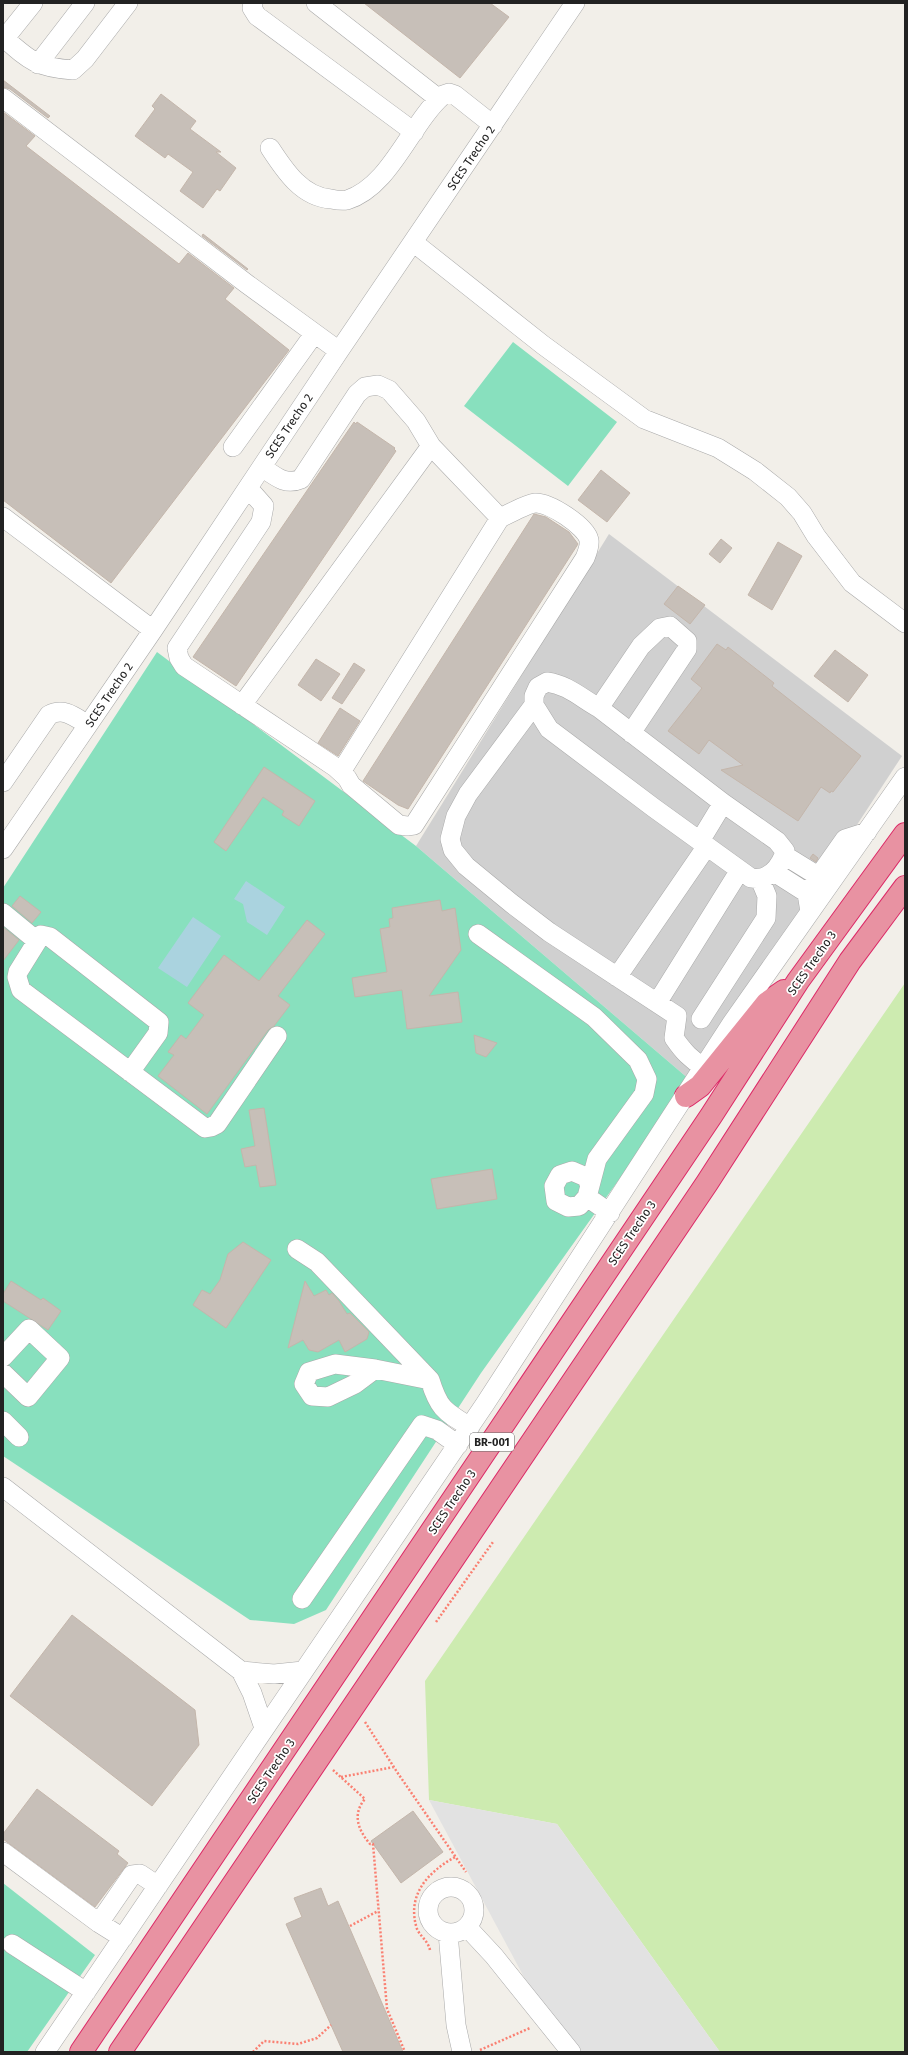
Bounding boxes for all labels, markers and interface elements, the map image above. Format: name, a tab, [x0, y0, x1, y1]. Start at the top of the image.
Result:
street label: SCES Trecho 2	[444, 123, 498, 193]
street label: SCES Trecho 2	[262, 391, 316, 461]
street label: SCES Trecho 2	[82, 660, 136, 730]
street label: SCES Trecho 3	[785, 928, 839, 998]
street label: SCES Trecho 3	[605, 1198, 659, 1268]
road number: BR-001	[470, 1433, 514, 1451]
street label: SCES Trecho 3	[425, 1467, 479, 1537]
street label: SCES Trecho 3	[244, 1736, 298, 1806]

